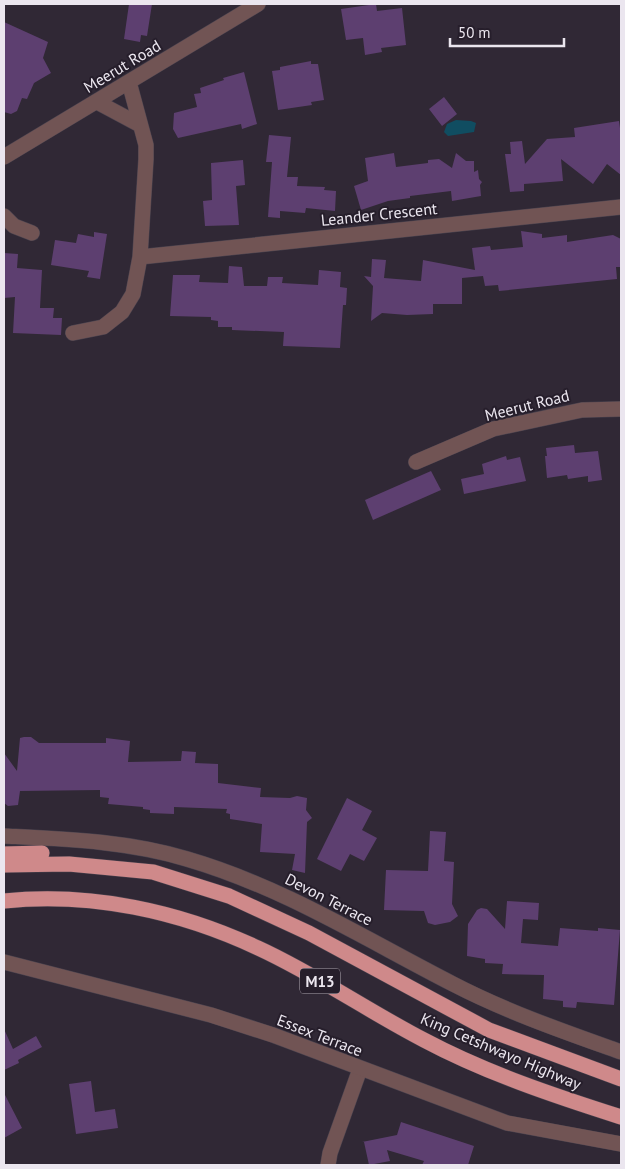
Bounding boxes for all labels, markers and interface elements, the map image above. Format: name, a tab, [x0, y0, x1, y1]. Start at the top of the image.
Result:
scale bar	[450, 15, 564, 47]
text: 50 m	[458, 23, 491, 42]
street label: Meerut Road	[80, 35, 164, 97]
street label: Leander Crescent	[320, 198, 439, 230]
street label: Meerut Road	[483, 385, 571, 425]
street label: Devon Terrace	[282, 868, 376, 930]
road number: M13	[300, 968, 340, 994]
street label: King Cetshwayo Highway	[418, 1008, 585, 1094]
street label: Essex Terrace	[274, 1010, 366, 1060]

